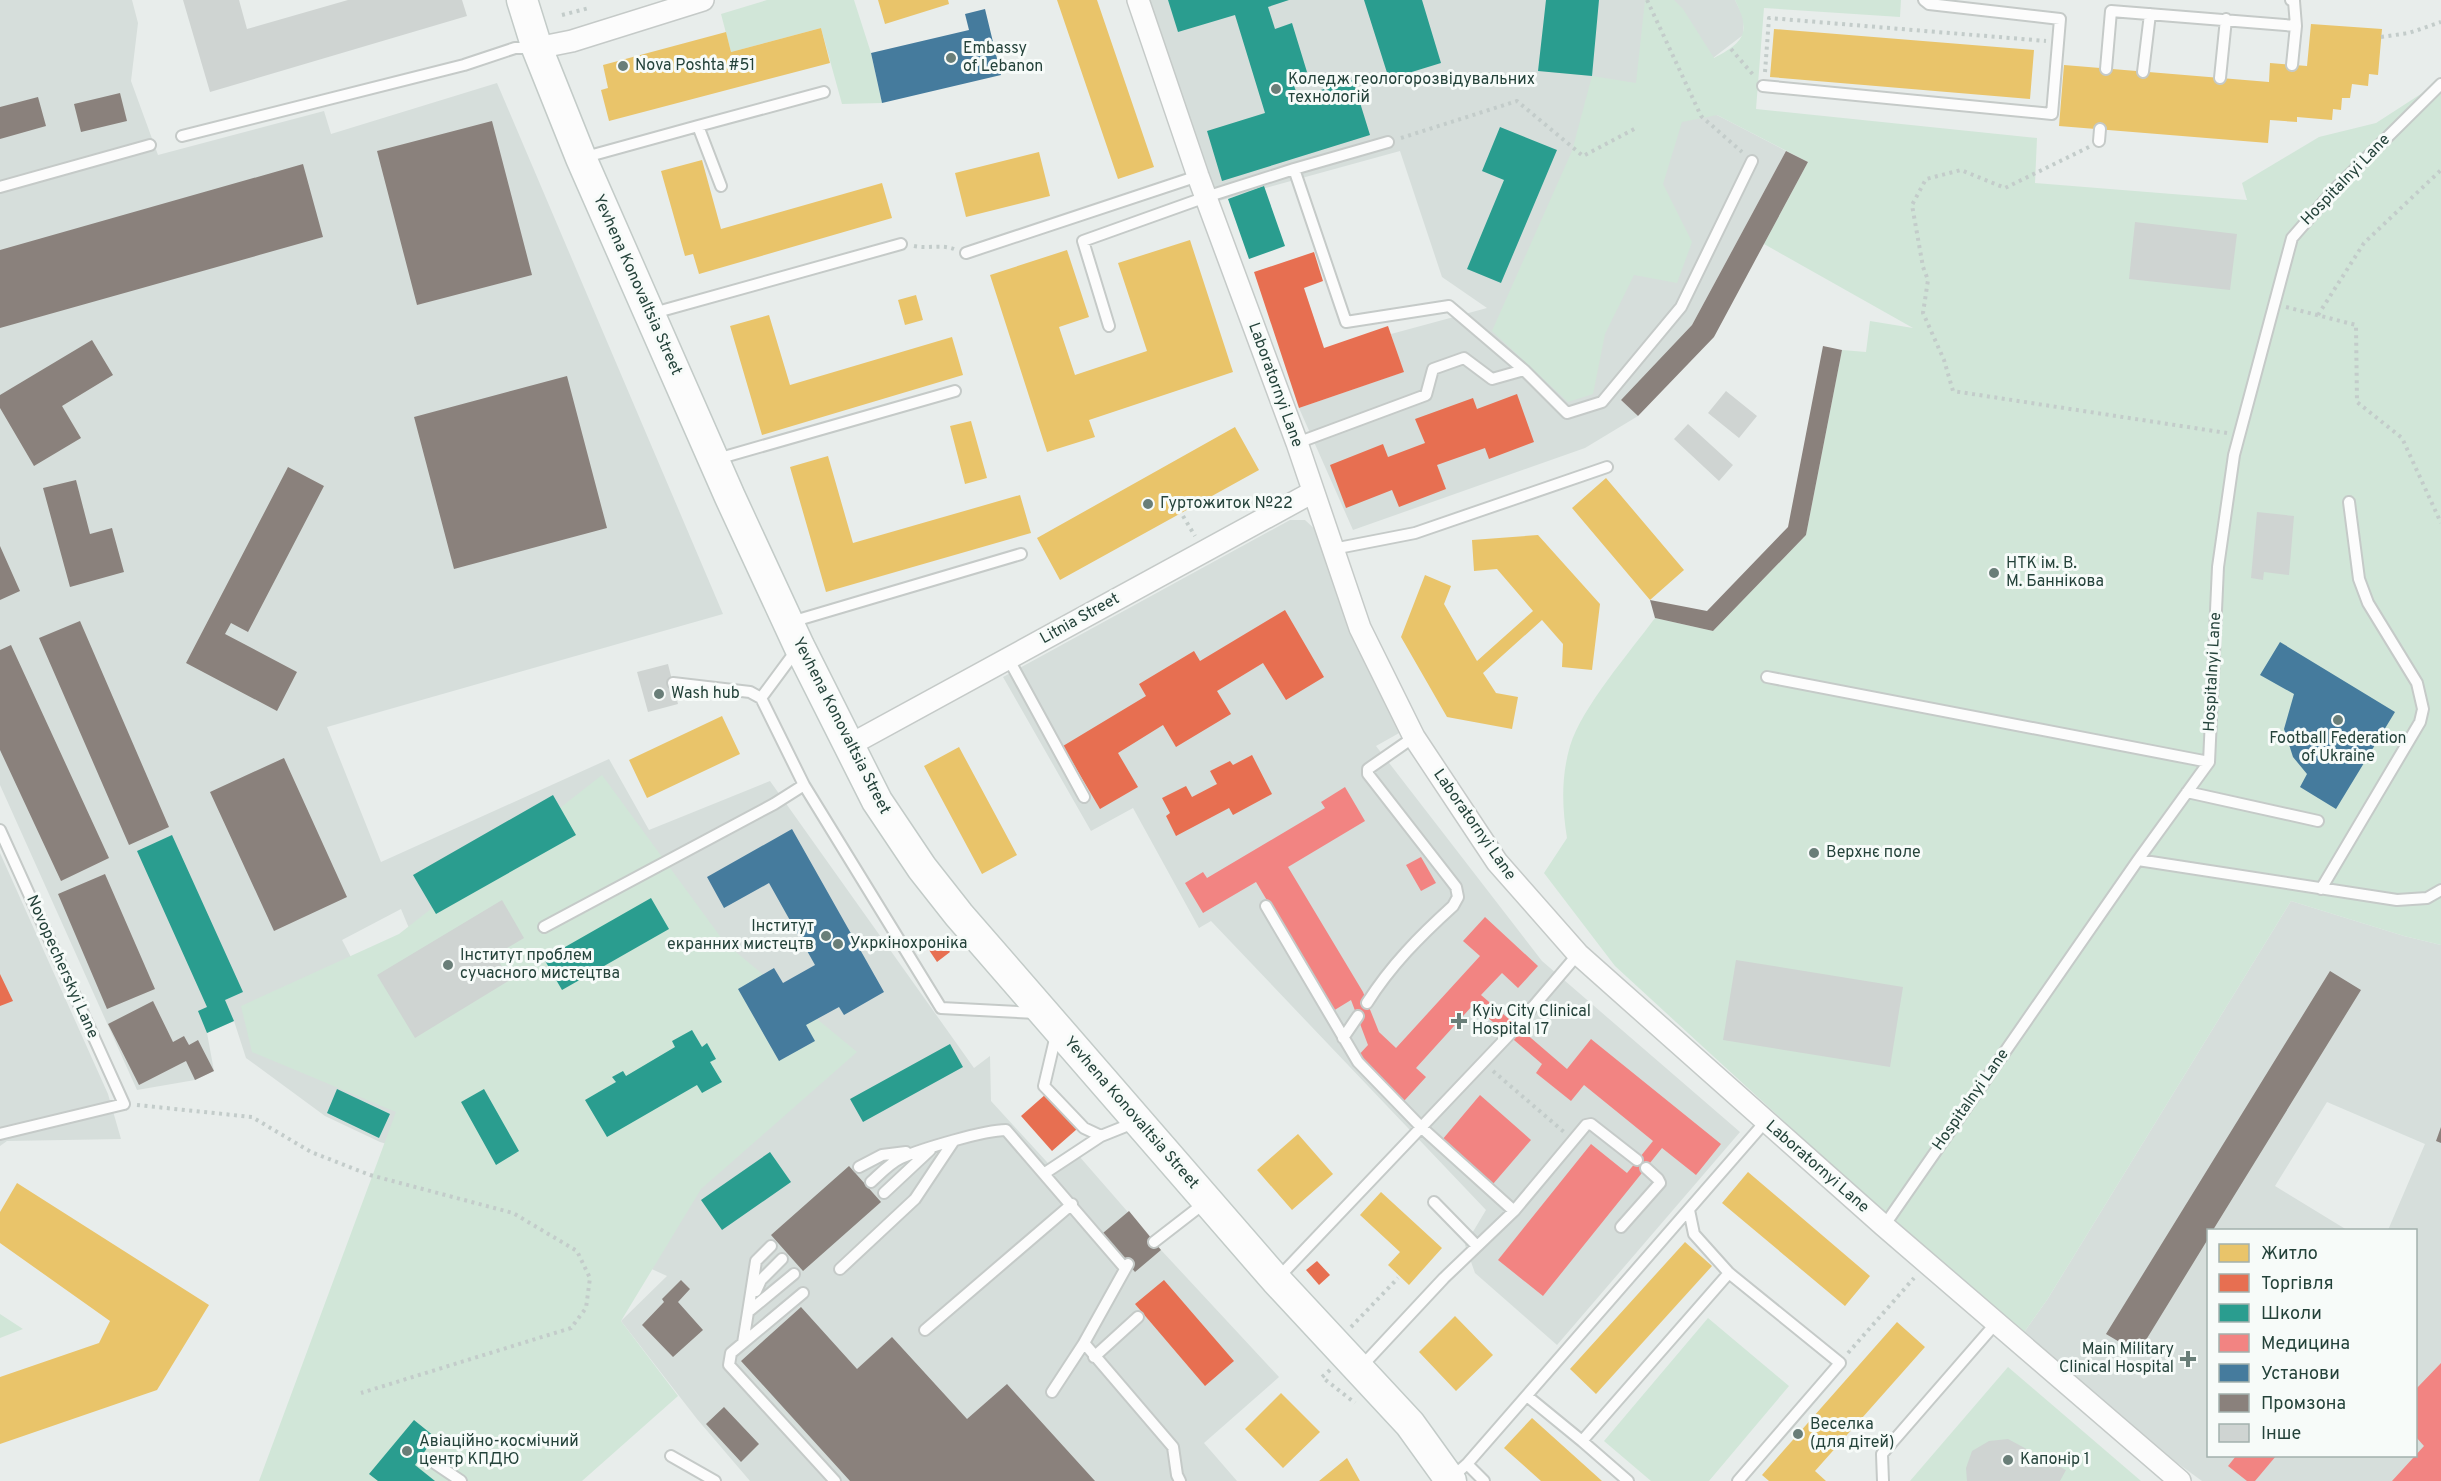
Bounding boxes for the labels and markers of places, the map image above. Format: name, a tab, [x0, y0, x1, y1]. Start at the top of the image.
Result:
place label: Embassy of Lebanon	[963, 39, 1043, 77]
marker: Embassy of Lebanon	[944, 51, 958, 65]
place label: Nova Poshta #51	[635, 56, 755, 76]
marker: Nova Poshta #51	[616, 59, 630, 73]
place label: Коледж геологорозвідувальних технологій	[1288, 70, 1535, 108]
marker: Коледж геологорозвідувальних технологій	[1269, 82, 1283, 96]
place label: Гуртожиток №22	[1160, 494, 1293, 514]
marker: Гуртожиток №22	[1141, 497, 1155, 511]
place label: НТК ім. В. М. Баннікова	[2006, 554, 2104, 592]
marker: НТК ім. В. М. Баннікова	[1987, 566, 2001, 580]
place label: Wash hub	[671, 684, 740, 704]
marker: Wash hub	[652, 687, 666, 701]
marker: Football Federation of Ukraine	[2331, 713, 2345, 727]
place label: Football Federation of Ukraine	[2269, 729, 2407, 767]
place label: Верхнє поле	[1826, 843, 1921, 863]
marker: Верхнє поле	[1807, 846, 1821, 860]
place label: Інститут екранних мистецтв	[667, 917, 814, 955]
marker: Інститут екранних мистецтв	[819, 929, 833, 943]
place label: Укркінохроніка	[850, 934, 967, 954]
marker: Укркінохроніка	[831, 937, 845, 951]
place label: Інститут проблем сучасного мистецтва	[460, 946, 620, 984]
marker: Інститут проблем сучасного мистецтва	[441, 958, 455, 972]
place label: Kyiv City Clinical Hospital 17	[1472, 1002, 1591, 1040]
marker: Kyiv City Clinical Hospital 17	[1450, 1012, 1468, 1030]
place label: Main Military Clinical Hospital	[2059, 1340, 2174, 1378]
marker: Main Military Clinical Hospital	[2179, 1350, 2197, 1368]
place label: Веселка (для дітей)	[1810, 1415, 1894, 1453]
marker: Веселка (для дітей)	[1791, 1427, 1805, 1441]
place label: Авіаційно-космічний центр КПДЮ	[419, 1432, 579, 1470]
marker: Авіаційно-космічний центр КПДЮ	[400, 1444, 414, 1458]
place label: Капонір 1	[2020, 1450, 2090, 1470]
marker: Капонір 1	[2001, 1453, 2015, 1467]

